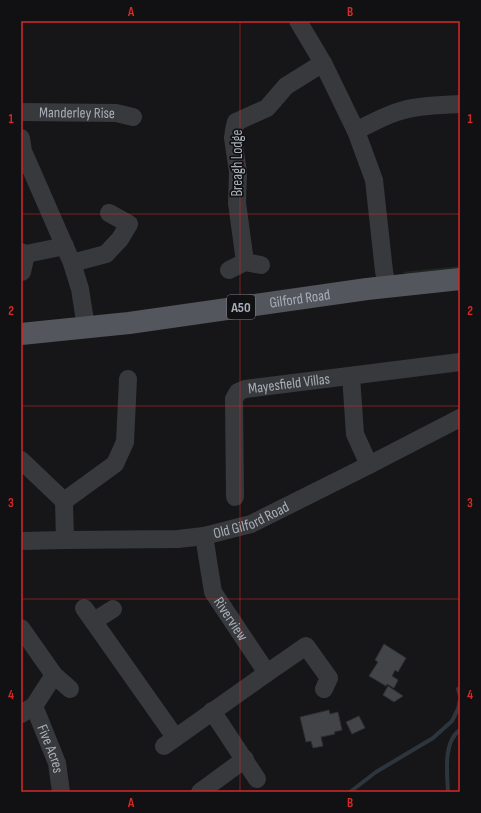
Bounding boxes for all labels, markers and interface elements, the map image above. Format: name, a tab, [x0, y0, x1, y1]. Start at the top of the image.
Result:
text: A	[127, 4, 135, 20]
text: B	[347, 4, 353, 20]
street label: Manderley Rise	[39, 103, 115, 123]
text: 1	[8, 111, 14, 127]
text: 1	[467, 111, 473, 127]
street label: Breagh Lodge	[228, 129, 247, 197]
street label: Gilford Road	[268, 285, 331, 313]
road number: A50	[227, 295, 255, 319]
text: 2	[8, 303, 14, 319]
text: 2	[467, 303, 473, 319]
street label: Mayesfield Villas	[247, 369, 331, 399]
text: 3	[8, 495, 14, 511]
text: 3	[467, 495, 473, 511]
street label: Old Gilford Road	[211, 497, 292, 543]
street label: Riverview	[209, 594, 252, 645]
text: 4	[8, 687, 14, 703]
text: 4	[467, 687, 473, 703]
street label: Five Acres	[32, 722, 67, 774]
text: A	[127, 795, 135, 811]
text: B	[347, 795, 353, 811]

